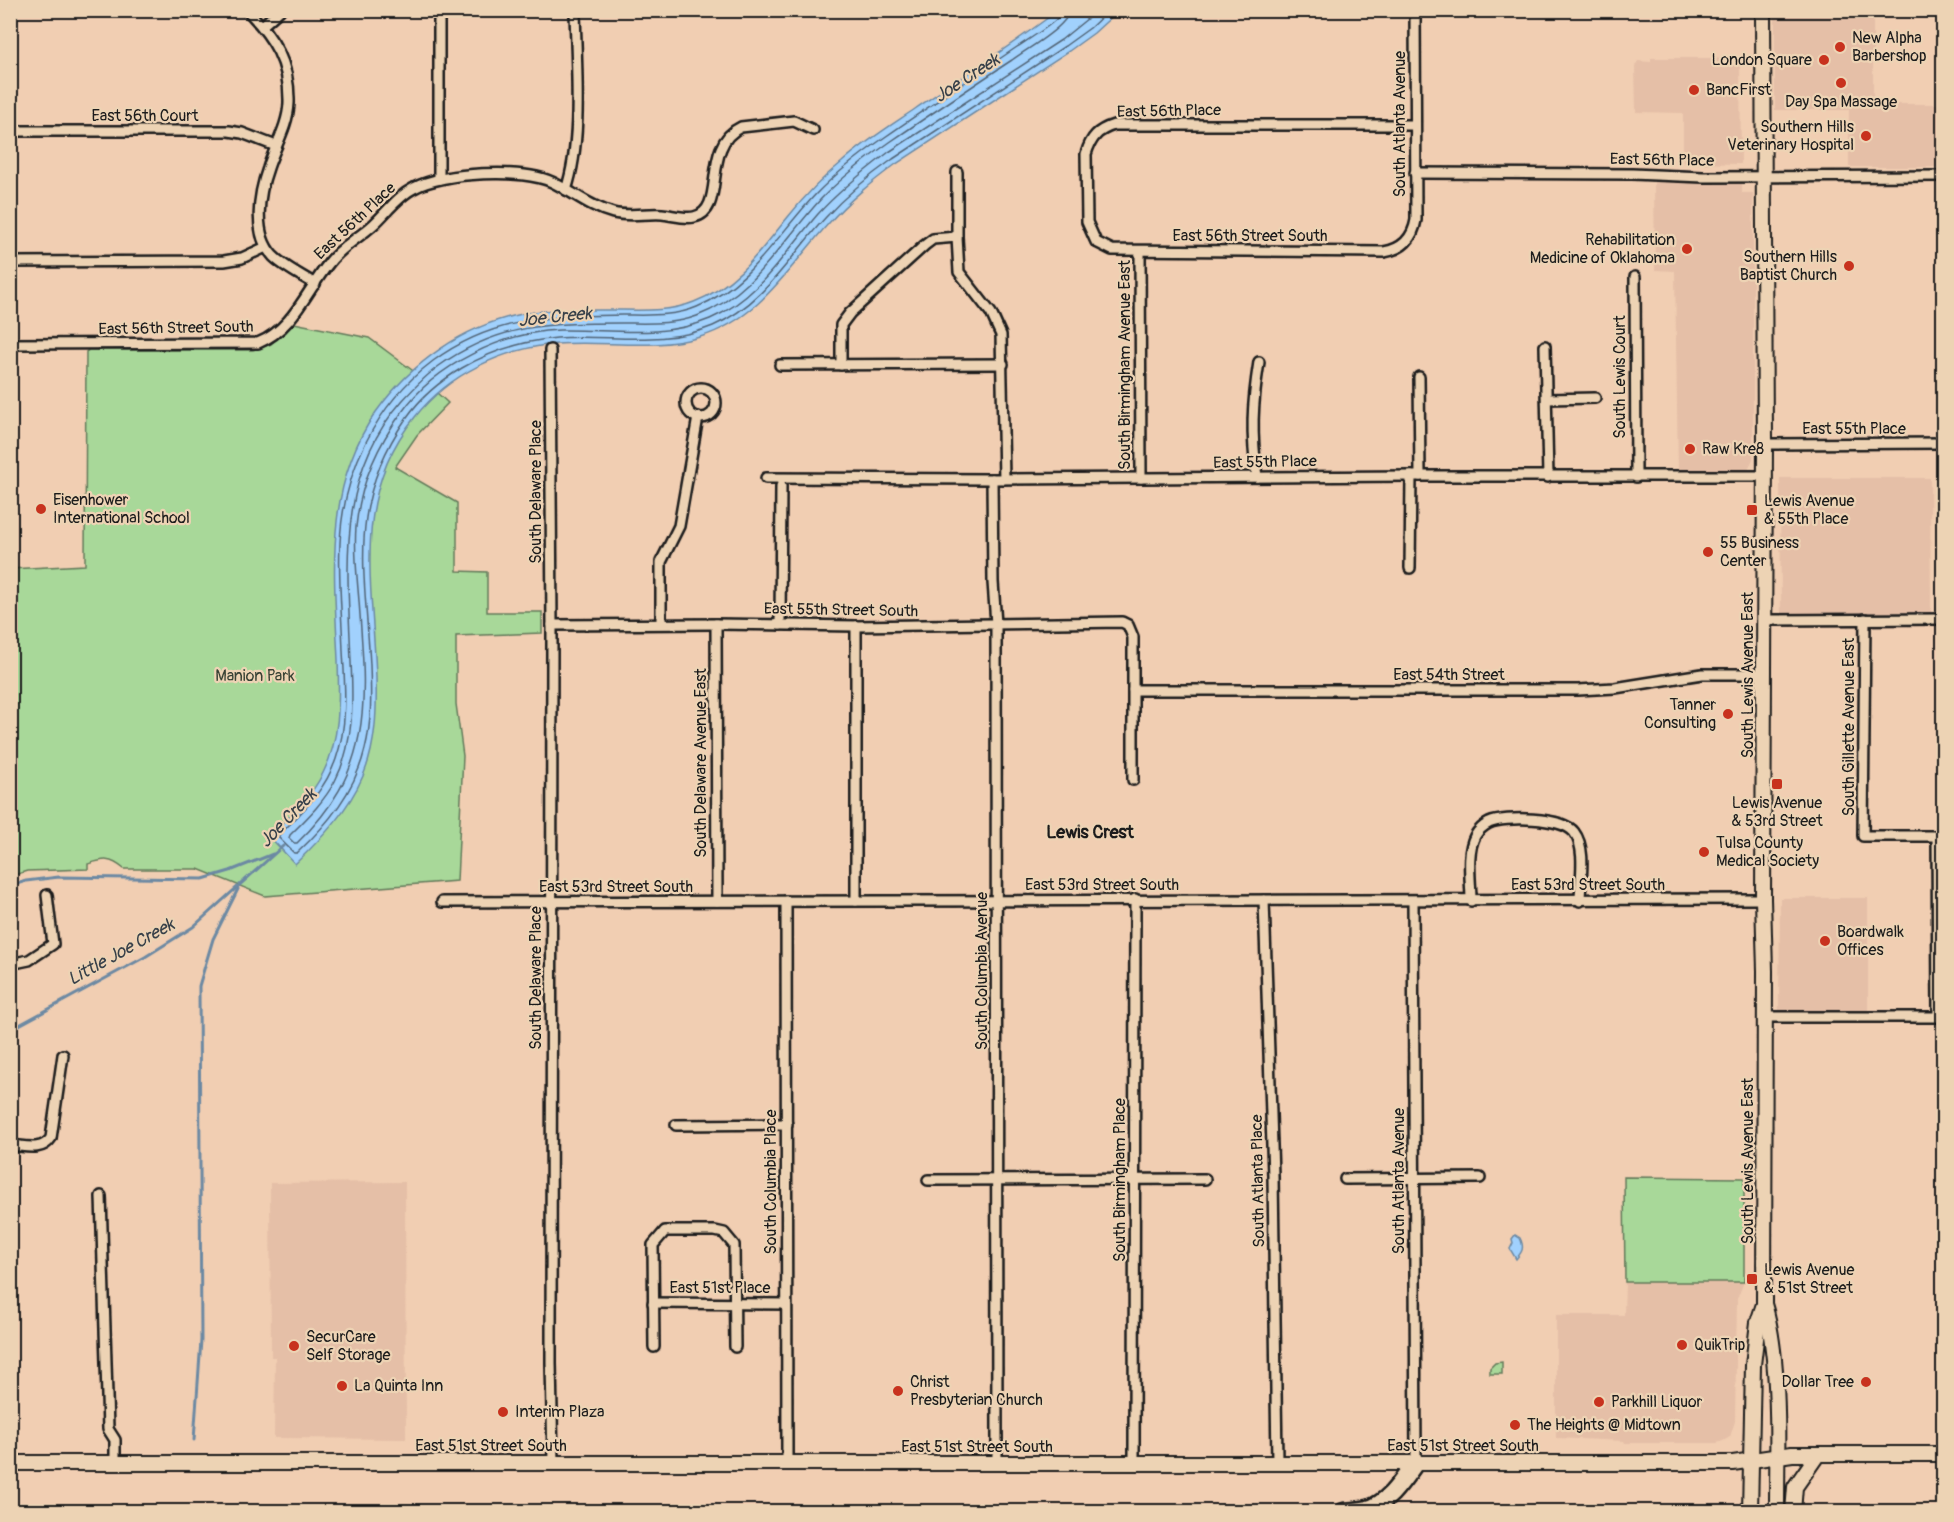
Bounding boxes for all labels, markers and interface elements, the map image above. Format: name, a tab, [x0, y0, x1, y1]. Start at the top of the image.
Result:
place label: New Alpha Barbershop	[1852, 28, 1927, 66]
marker: New Alpha Barbershop	[1833, 40, 1847, 54]
water label: Joe Creek	[930, 48, 1005, 108]
place label: London Square	[1711, 50, 1812, 70]
street label: South Atlanta Avenue	[1390, 51, 1410, 197]
marker: London Square	[1817, 53, 1831, 67]
marker: Day Spa Massage	[1834, 76, 1848, 90]
place label: BancFirst	[1706, 80, 1772, 100]
marker: BancFirst	[1687, 83, 1701, 97]
place label: Day Spa Massage	[1785, 92, 1897, 112]
street label: East 56th Place	[1117, 100, 1221, 122]
street label: East 56th Court	[92, 106, 199, 126]
place label: Southern Hills Veterinary Hospital	[1727, 117, 1854, 155]
marker: Southern Hills Veterinary Hospital	[1859, 129, 1873, 143]
street label: East 56th Place	[1610, 149, 1714, 171]
street label: East 56th Place	[310, 178, 400, 264]
street label: East 56th Street South	[1172, 226, 1328, 246]
place label: Rehabilitation Medicine of Oklahoma	[1530, 230, 1675, 268]
marker: Rehabilitation Medicine of Oklahoma	[1680, 242, 1694, 256]
place label: Southern Hills Baptist Church	[1740, 247, 1837, 285]
marker: Southern Hills Baptist Church	[1842, 259, 1856, 273]
street label: South Birmingham Avenue East	[1115, 260, 1135, 470]
water label: Joe Creek	[517, 302, 594, 332]
street label: South Lewis Court	[1610, 315, 1630, 439]
street label: East 56th Street South	[98, 317, 254, 339]
street label: East 55th Place	[1802, 419, 1906, 439]
street label: South Delaware Place	[526, 420, 546, 564]
place label: Raw Kre8	[1702, 439, 1764, 459]
marker: Raw Kre8	[1683, 442, 1697, 456]
street label: East 55th Place	[1213, 451, 1317, 473]
place label: Eisenhower International School	[53, 490, 190, 528]
place label: Lewis Avenue & 55th Place	[1764, 491, 1854, 529]
marker: Eisenhower International School	[34, 502, 48, 516]
marker: Lewis Avenue & 55th Place	[1745, 503, 1759, 517]
place label: 55 Business Center	[1720, 533, 1799, 571]
marker: 55 Business Center	[1701, 545, 1715, 559]
street label: South Lewis Avenue East	[1738, 591, 1758, 758]
street label: East 55th Street South	[764, 599, 918, 621]
street label: South Gillette Avenue East	[1839, 637, 1859, 816]
street label: East 54th Street	[1393, 665, 1505, 685]
park label: Manion Park	[215, 666, 295, 686]
street label: South Delaware Avenue East	[691, 668, 711, 858]
place label: Tanner Consulting	[1644, 695, 1716, 733]
marker: Tanner Consulting	[1721, 707, 1735, 721]
marker: Lewis Avenue & 53rd Street	[1770, 777, 1784, 791]
water label: Joe Creek	[254, 783, 323, 852]
place label: Lewis Avenue & 53rd Street	[1731, 793, 1823, 831]
district label: Lewis Crest	[1046, 821, 1135, 844]
place label: Tulsa County Medical Society	[1716, 833, 1819, 871]
marker: Tulsa County Medical Society	[1697, 845, 1711, 859]
street label: East 53rd Street South	[1025, 875, 1179, 895]
street label: East 53rd Street South	[1511, 875, 1665, 895]
street label: East 53rd Street South	[539, 877, 693, 897]
street label: South Columbia Avenue	[972, 892, 992, 1050]
street label: South Delaware Place	[526, 906, 546, 1050]
water label: Little Joe Creek	[64, 913, 180, 991]
place label: Boardwalk Offices	[1837, 922, 1904, 960]
marker: Boardwalk Offices	[1818, 934, 1832, 948]
street label: South Lewis Avenue East	[1738, 1077, 1758, 1244]
street label: South Birmingham Place	[1110, 1098, 1130, 1262]
street label: South Atlanta Avenue	[1389, 1108, 1409, 1254]
street label: South Columbia Place	[761, 1109, 781, 1255]
street label: South Atlanta Place	[1247, 1114, 1269, 1248]
place label: Lewis Avenue & 51st Street	[1764, 1260, 1854, 1298]
marker: Lewis Avenue & 51st Street	[1745, 1272, 1759, 1286]
street label: East 51st Place	[670, 1278, 771, 1298]
place label: SecurCare Self Storage	[306, 1327, 391, 1365]
place label: QuikTrip	[1694, 1335, 1745, 1355]
marker: QuikTrip	[1675, 1338, 1689, 1352]
marker: SecurCare Self Storage	[287, 1339, 301, 1353]
place label: Christ Presbyterian Church	[910, 1372, 1043, 1410]
place label: Dollar Tree	[1782, 1372, 1854, 1392]
marker: Dollar Tree	[1859, 1375, 1873, 1389]
place label: La Quinta Inn	[354, 1376, 443, 1396]
marker: La Quinta Inn	[335, 1379, 349, 1393]
marker: Christ Presbyterian Church	[891, 1384, 905, 1398]
place label: Parkhill Liquor	[1611, 1392, 1703, 1412]
marker: Parkhill Liquor	[1592, 1395, 1606, 1409]
place label: Interim Plaza	[515, 1402, 604, 1422]
marker: Interim Plaza	[496, 1405, 510, 1419]
place label: The Heights @ Midtown	[1527, 1415, 1681, 1435]
marker: The Heights @ Midtown	[1508, 1418, 1522, 1432]
street label: East 51st Street South	[415, 1436, 567, 1456]
street label: East 51st Street South	[1387, 1436, 1539, 1456]
street label: East 51st Street South	[901, 1437, 1053, 1457]

